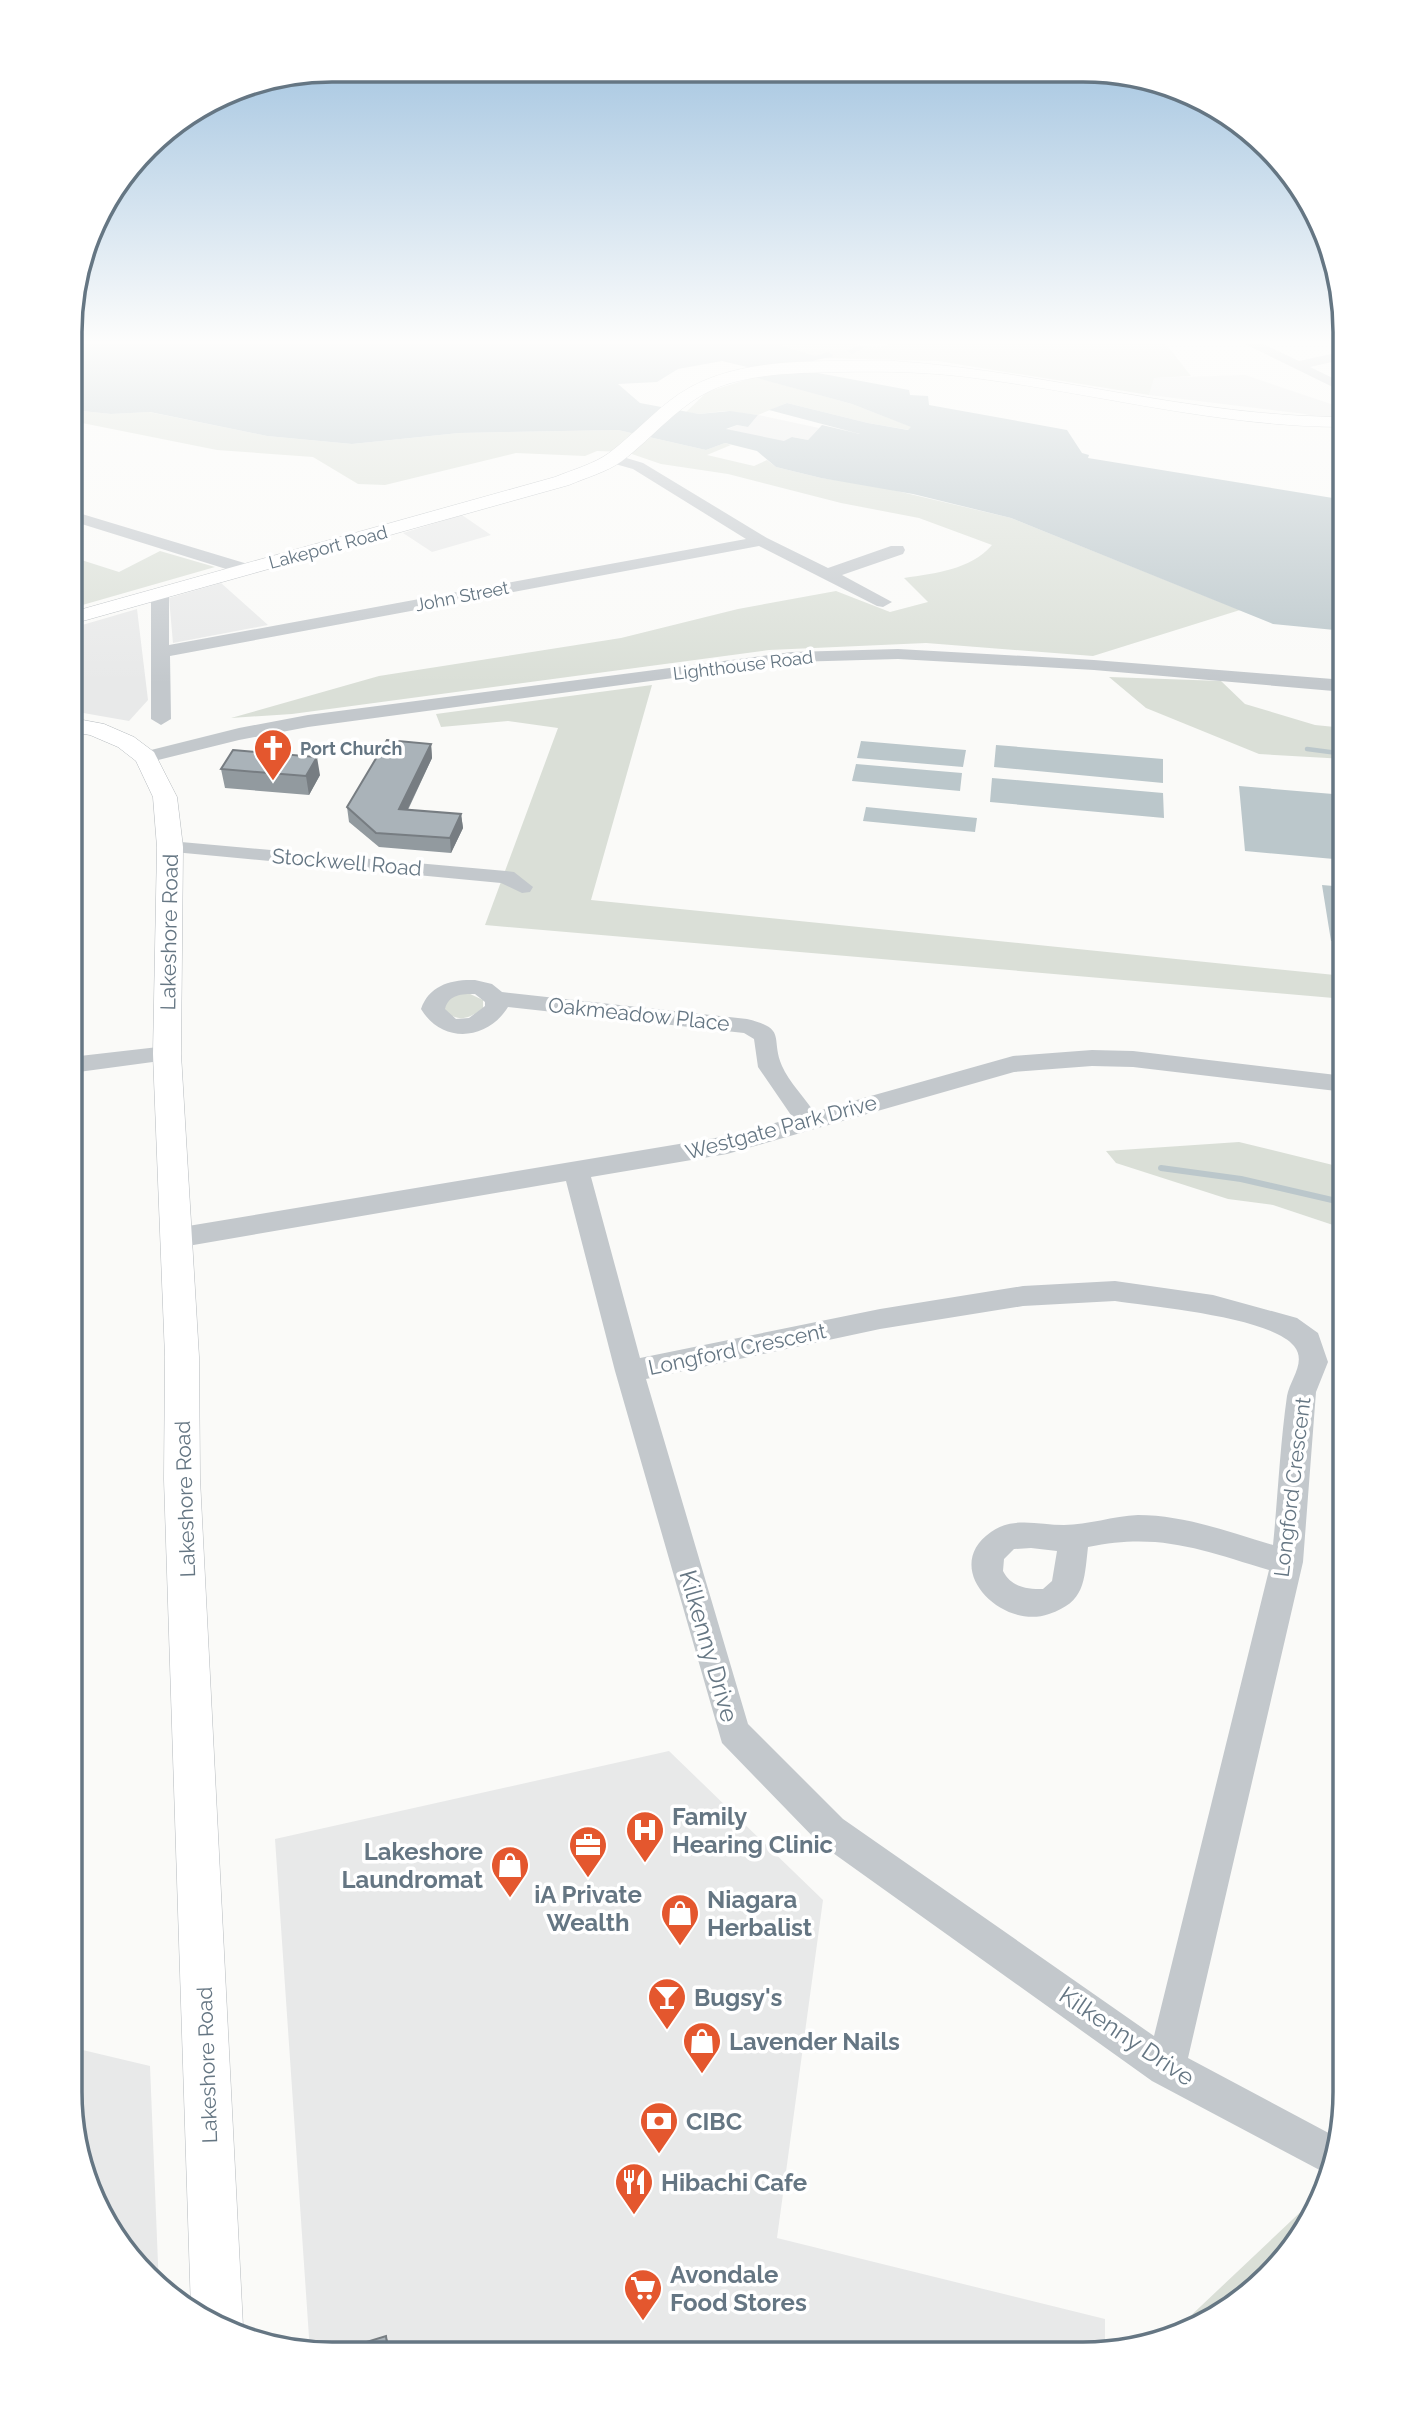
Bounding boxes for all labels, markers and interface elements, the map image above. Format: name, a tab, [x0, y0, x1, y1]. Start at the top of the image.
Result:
street label: Lakeport Road	[266, 521, 390, 573]
street label: John Street	[414, 577, 510, 615]
street label: Lighthouse Road	[672, 646, 814, 684]
church icon: Port Church	[252, 727, 294, 782]
place label: Port Church	[300, 738, 402, 759]
street label: Stockwell Road	[271, 843, 423, 881]
street label: Lakeshore Road	[155, 854, 183, 1010]
street label: Oakmeadow Place	[547, 992, 731, 1036]
street label: Westgate Park Drive	[683, 1089, 879, 1165]
street label: Longford Crescent	[646, 1318, 828, 1380]
street label: Longford Crescent	[1269, 1396, 1315, 1578]
street label: Lakeshore Road	[170, 1420, 200, 1578]
street label: Kilkenny Drive	[673, 1567, 745, 1725]
place label: Family Hearing Clinic	[672, 1802, 834, 1859]
hospital icon: Family Hearing Clinic	[624, 1809, 666, 1864]
office icon: iA Private Wealth	[567, 1824, 609, 1879]
place label: Lakeshore Laundromat	[342, 1837, 483, 1894]
shop icon: Lakeshore Laundromat	[489, 1844, 531, 1899]
place label: iA Private Wealth	[534, 1880, 642, 1937]
place label: Niagara Herbalist	[707, 1885, 812, 1942]
shop icon: Niagara Herbalist	[659, 1892, 701, 1947]
bar icon: Bugsy's	[646, 1976, 688, 2031]
street label: Kilkenny Drive	[1054, 1980, 1200, 2092]
place label: Bugsy's	[694, 1983, 782, 2012]
street label: Lakeshore Road	[192, 1986, 222, 2144]
shop icon: Lavender Nails	[681, 2020, 723, 2075]
place label: Lavender Nails	[729, 2027, 900, 2056]
bank icon: CIBC	[638, 2100, 680, 2155]
place label: CIBC	[686, 2107, 743, 2136]
restaurant icon: Hibachi Cafe	[613, 2161, 655, 2216]
place label: Hibachi Cafe	[661, 2168, 807, 2197]
place label: Avondale Food Stores	[670, 2260, 807, 2317]
supermarket icon: Avondale Food Stores	[622, 2267, 664, 2322]

